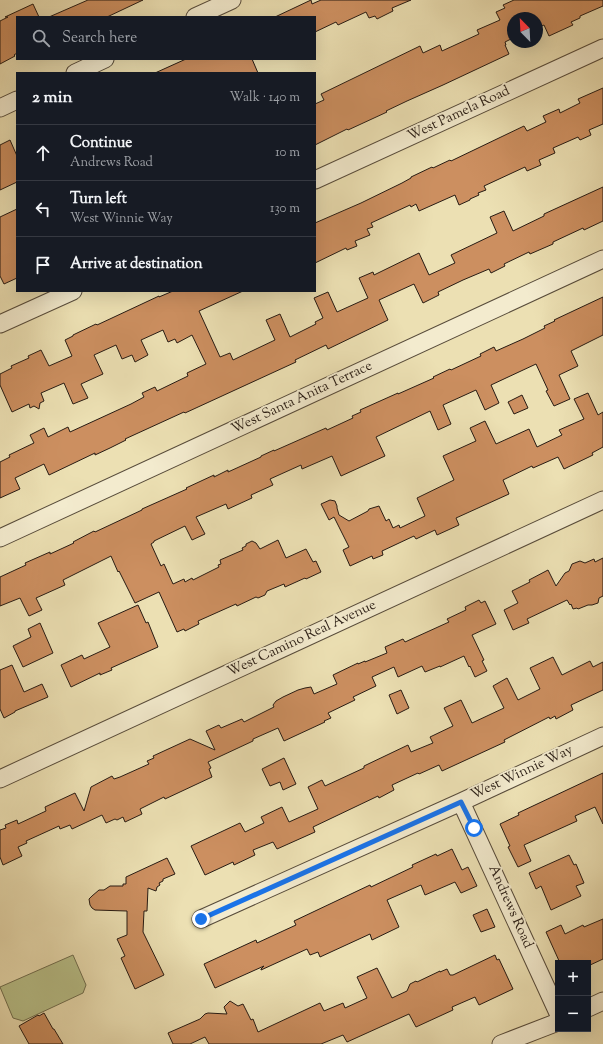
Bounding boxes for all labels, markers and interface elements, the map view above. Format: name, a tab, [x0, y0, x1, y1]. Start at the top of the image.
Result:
north arrow	[507, 12, 543, 48]
search box	[16, 16, 316, 60]
icon: search	[30, 27, 52, 49]
text: Search here	[62, 28, 137, 49]
street label: West Pamela Road	[405, 81, 514, 146]
text: 2 min	[32, 86, 73, 110]
text: Walk · 140 m	[229, 89, 300, 107]
text: Continue	[70, 133, 132, 154]
icon: ahead	[32, 142, 54, 164]
text: 10 m	[275, 144, 300, 162]
text: Andrews Road	[70, 154, 153, 172]
text: Turn left	[70, 189, 127, 210]
icon: left	[32, 198, 54, 220]
text: 130 m	[270, 200, 300, 218]
text: West Winnie Way	[70, 210, 173, 228]
icon: arrive	[32, 254, 54, 276]
text: Arrive at destination	[70, 254, 203, 275]
street label: West Santa Anita Terrace	[228, 356, 376, 440]
street label: West Camino Real Avenue	[224, 596, 380, 682]
street label: West Winnie Way	[468, 741, 576, 805]
route start	[465, 819, 483, 837]
street label: Andrews Road	[483, 862, 537, 952]
route end	[192, 910, 210, 928]
map controls	[555, 960, 591, 1032]
button: +	[555, 960, 591, 996]
button: −	[555, 996, 591, 1032]

